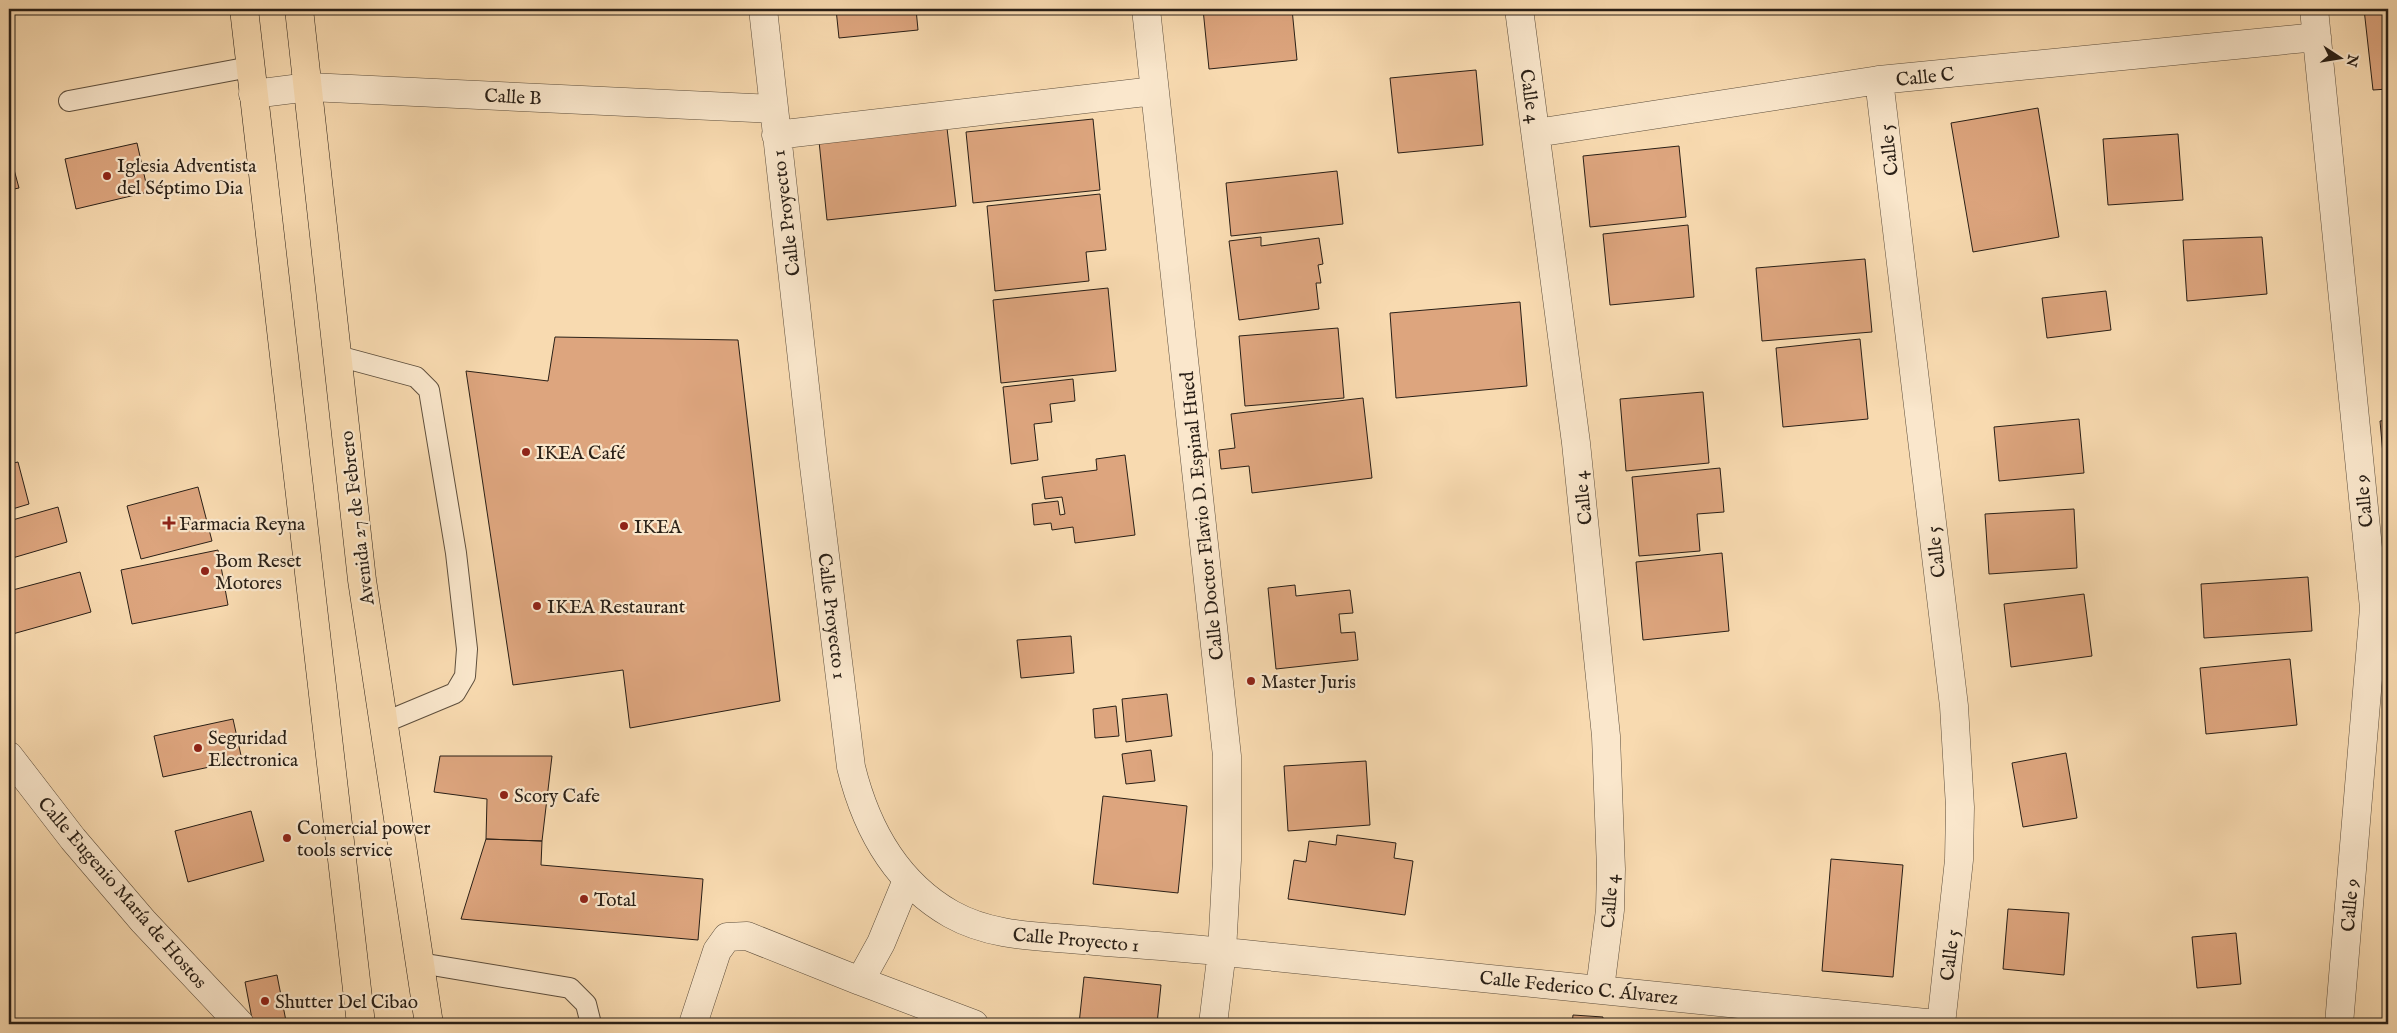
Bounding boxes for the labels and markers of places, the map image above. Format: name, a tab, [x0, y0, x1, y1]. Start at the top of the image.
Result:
place label: Iglesia Adventista del Séptimo Dia	[117, 155, 257, 201]
marker: Iglesia Adventista del Séptimo Dia	[101, 170, 113, 182]
place label: IKEA Café	[536, 442, 626, 466]
marker: IKEA Café	[520, 446, 532, 458]
place label: Farmacia Reyna	[179, 513, 306, 537]
place label: IKEA	[634, 516, 683, 540]
marker: Farmacia Reyna	[163, 517, 175, 529]
marker: IKEA	[618, 520, 630, 532]
place label: Bom Reset Motores	[215, 550, 302, 596]
marker: Bom Reset Motores	[199, 565, 211, 577]
place label: IKEA Restaurant	[547, 596, 686, 620]
marker: IKEA Restaurant	[531, 600, 543, 612]
place label: Master Juris	[1261, 671, 1356, 695]
marker: Master Juris	[1245, 675, 1257, 687]
place label: Seguridad Electronica	[208, 727, 299, 773]
marker: Seguridad Electronica	[192, 742, 204, 754]
place label: Scory Cafe	[514, 785, 600, 809]
marker: Scory Cafe	[498, 789, 510, 801]
place label: Comercial power tools service	[297, 817, 430, 863]
marker: Comercial power tools service	[281, 832, 293, 844]
place label: Total	[594, 889, 637, 913]
marker: Total	[578, 893, 590, 905]
place label: Shutter Del Cibao	[275, 991, 418, 1015]
marker: Shutter Del Cibao	[259, 995, 271, 1007]

